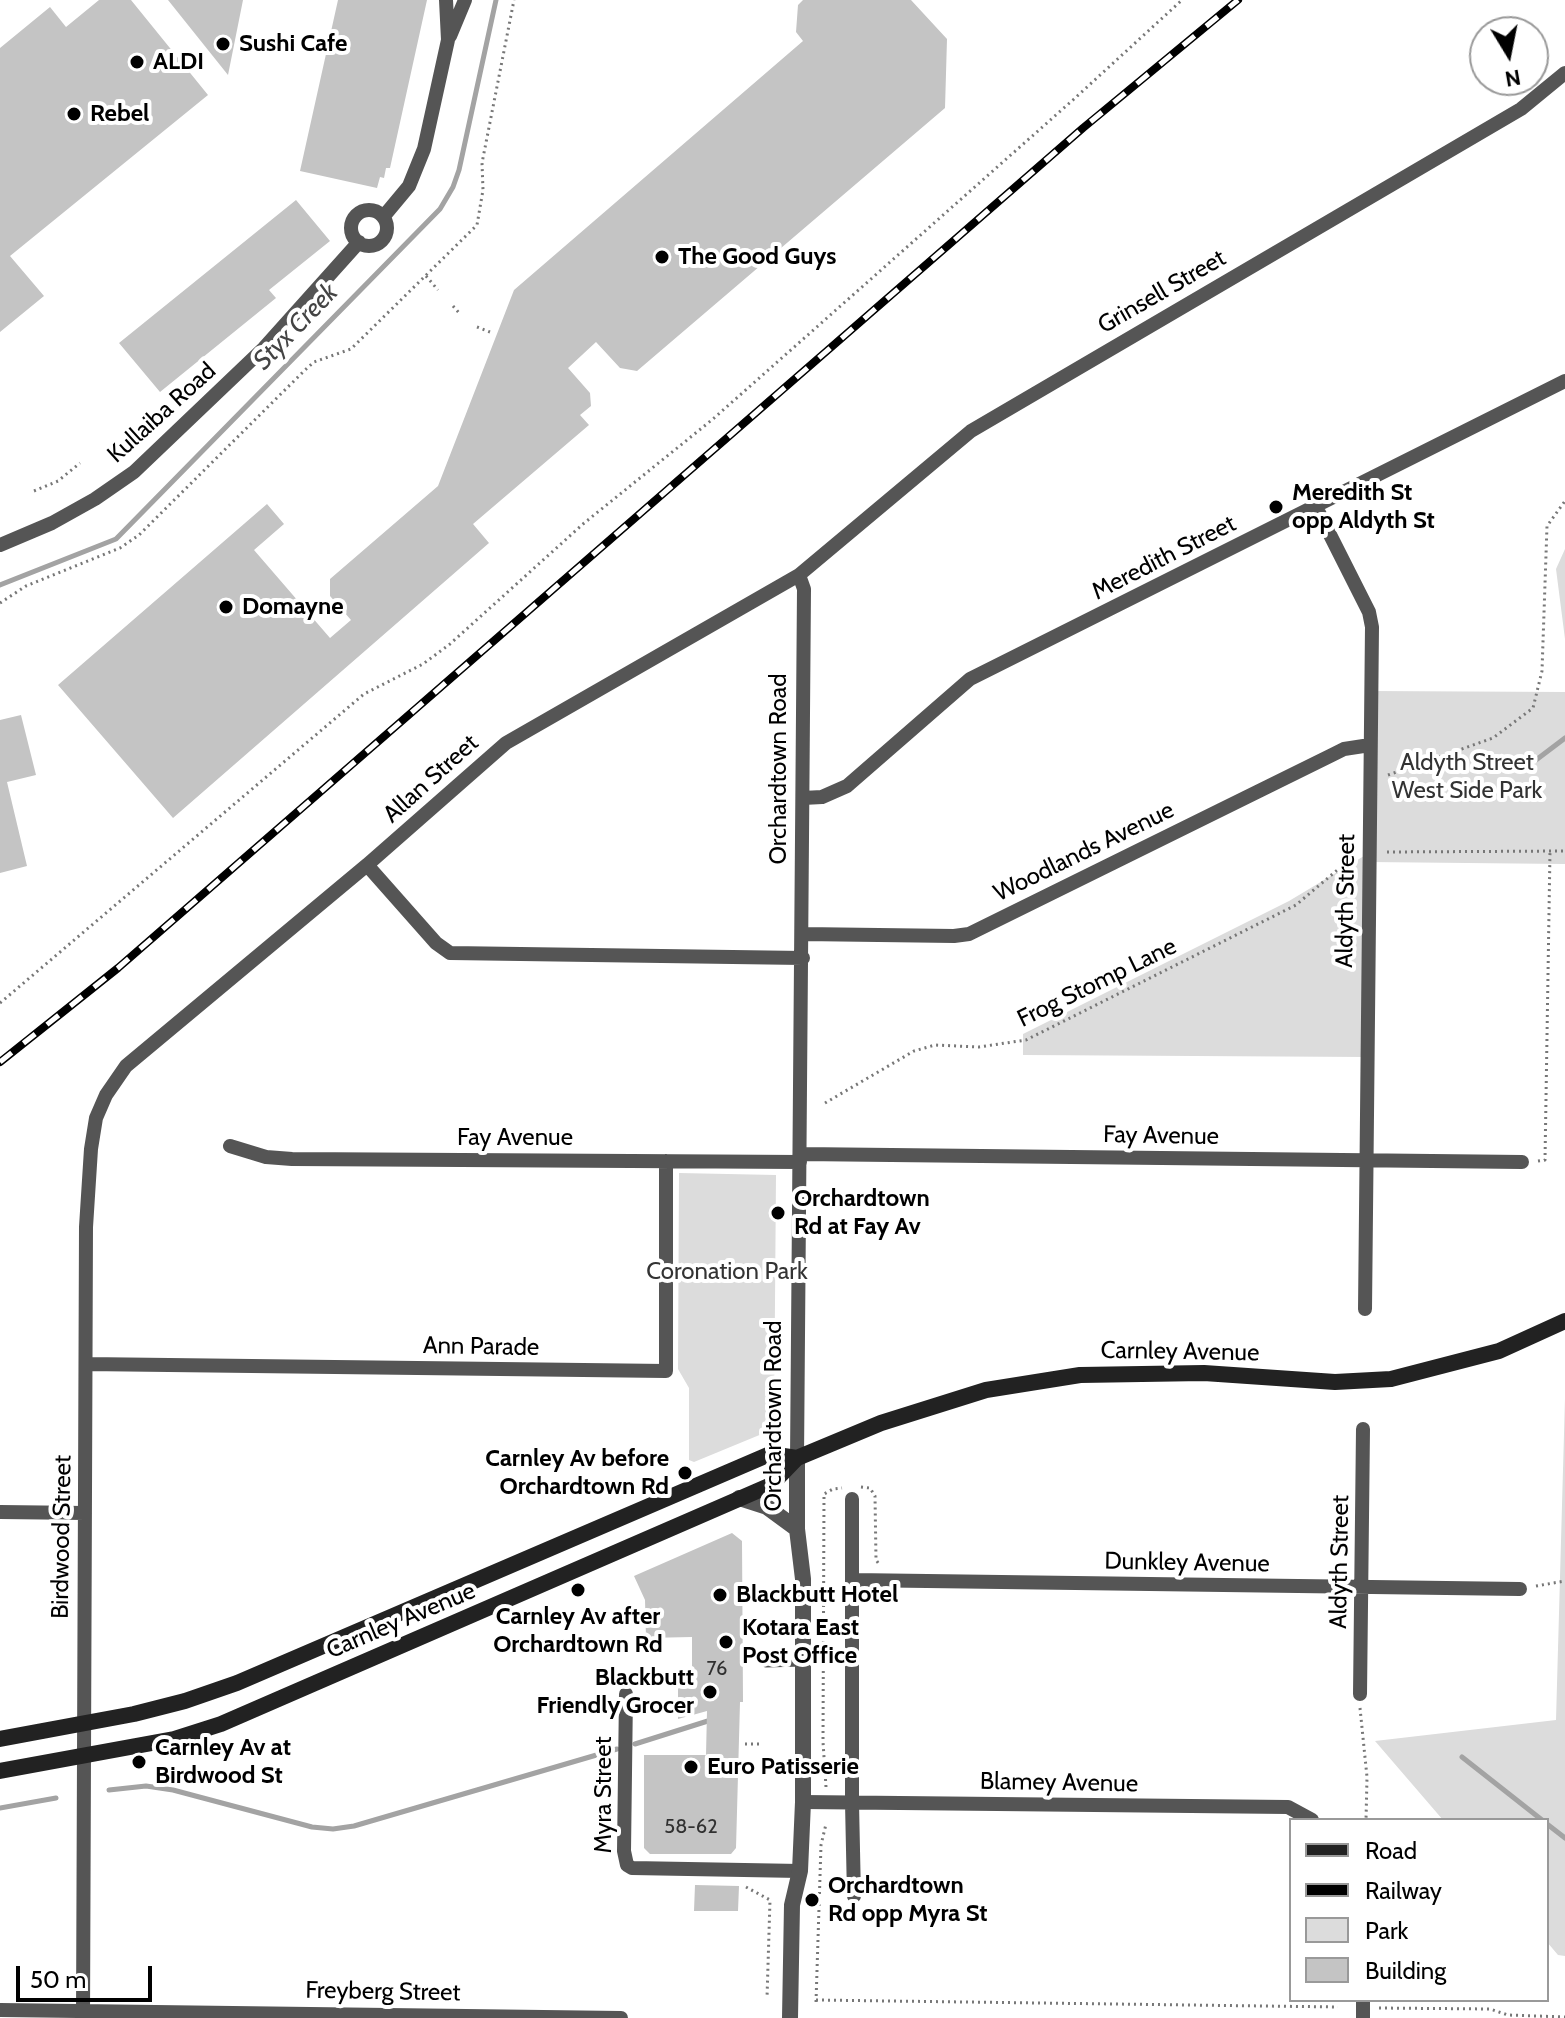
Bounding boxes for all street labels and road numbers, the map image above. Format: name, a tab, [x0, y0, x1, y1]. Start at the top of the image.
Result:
street label: Grinsell Street	[1093, 244, 1231, 340]
street label: Kullaiba Road	[102, 357, 222, 469]
street label: Meredith Street	[1087, 509, 1241, 607]
street label: Orchardtown Road	[765, 674, 793, 864]
street label: Allan Street	[378, 729, 484, 829]
street label: Woodlands Avenue	[989, 796, 1179, 908]
street label: Aldyth Street	[1330, 834, 1362, 968]
street label: Frog Stomp Lane	[1013, 932, 1181, 1034]
street label: Fay Avenue	[1103, 1121, 1219, 1151]
street label: Fay Avenue	[457, 1124, 573, 1152]
street label: Orchardtown Road	[760, 1321, 788, 1511]
street label: Ann Parade	[423, 1332, 539, 1362]
street label: Carnley Avenue	[1100, 1336, 1260, 1368]
street label: Birdwood Street	[46, 1455, 78, 1619]
street label: Aldyth Street	[1324, 1495, 1356, 1629]
street label: Dunkley Avenue	[1104, 1547, 1270, 1579]
street label: Carnley Avenue	[322, 1577, 480, 1665]
street label: Myra Street	[590, 1736, 618, 1854]
street label: Blamey Avenue	[980, 1767, 1138, 1799]
street label: Freyberg Street	[305, 1976, 461, 2008]

